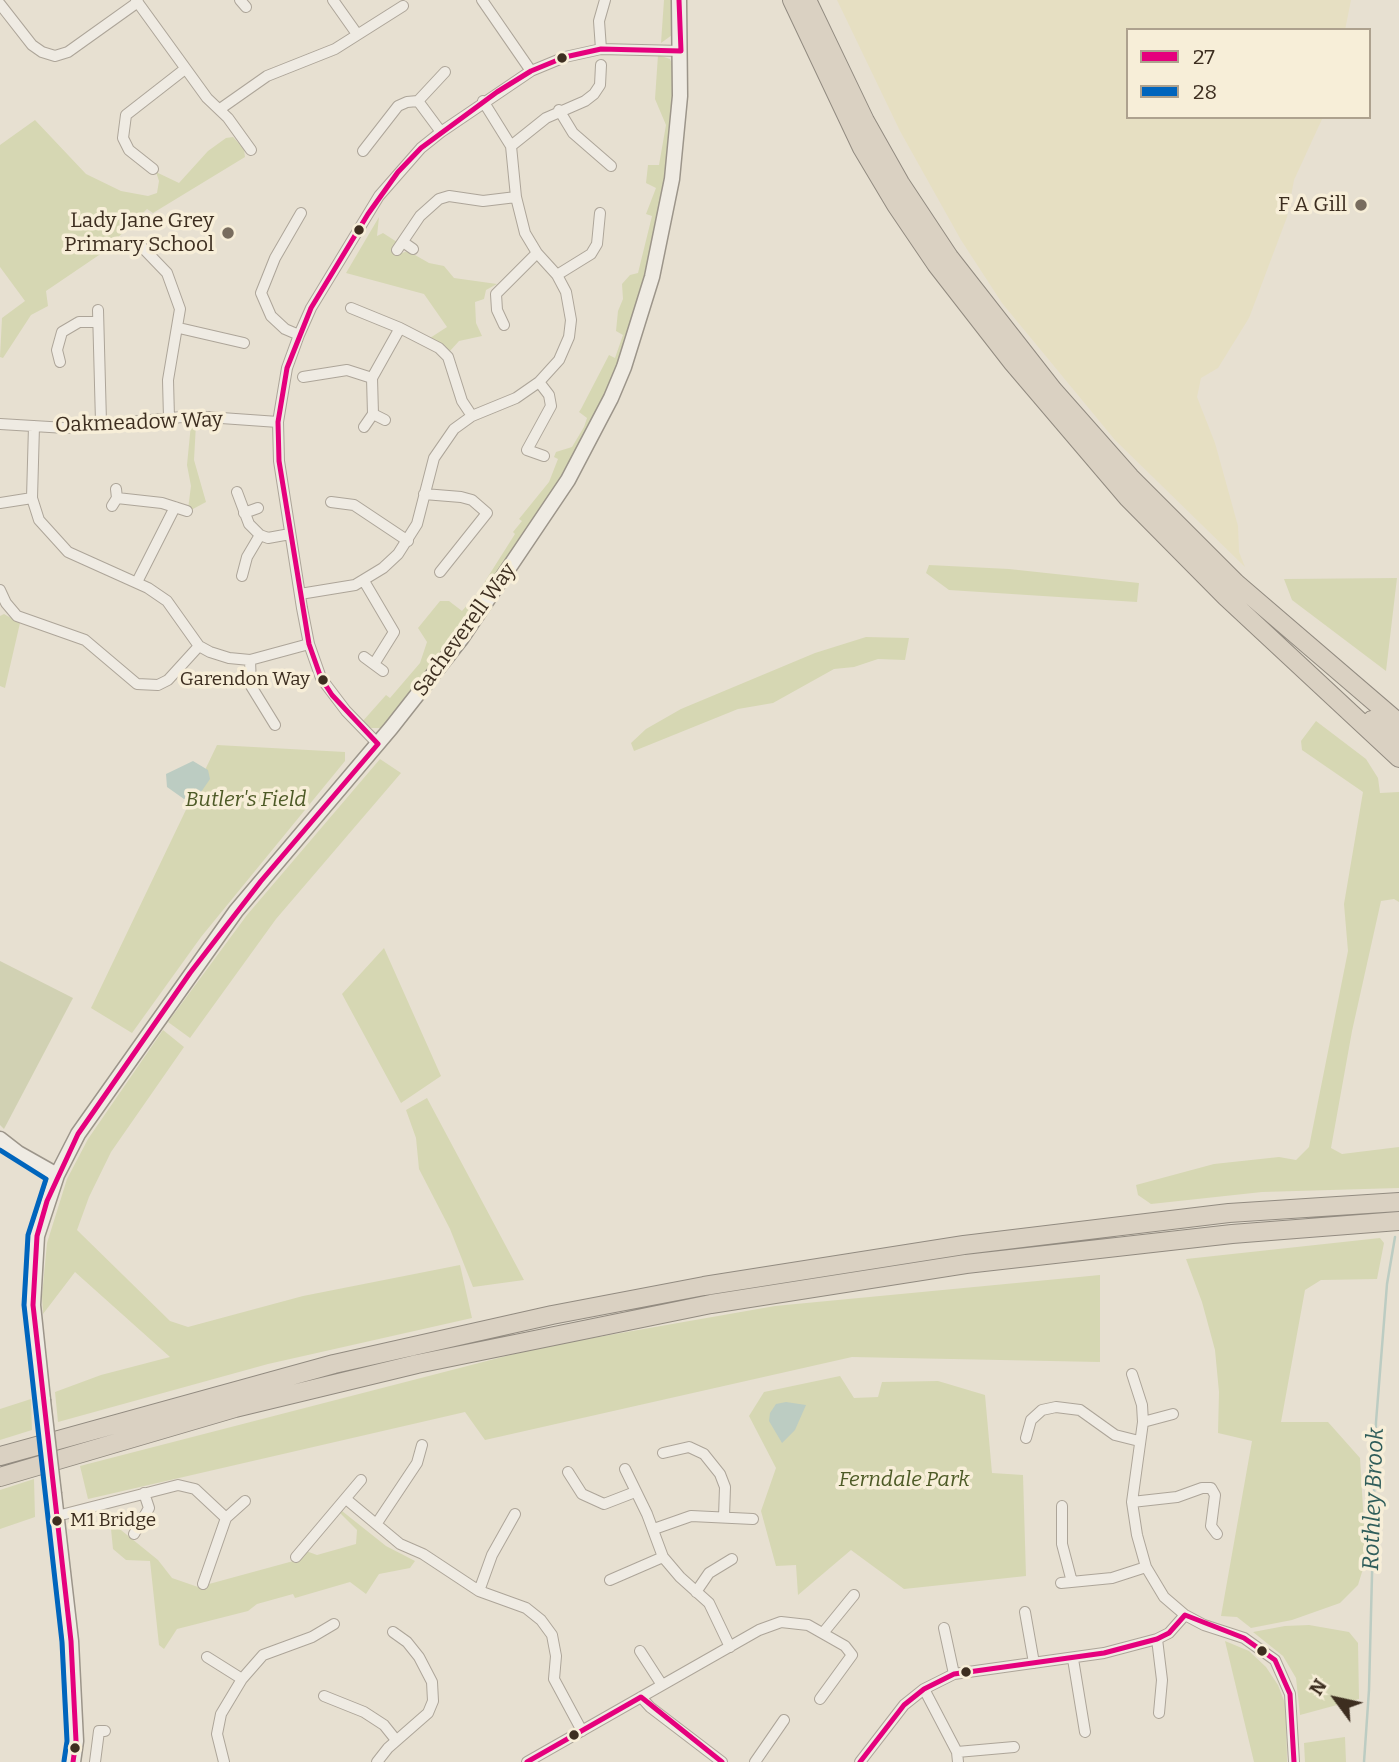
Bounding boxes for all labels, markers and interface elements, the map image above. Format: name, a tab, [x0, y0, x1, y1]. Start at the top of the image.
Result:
legend	[1126, 28, 1371, 119]
text: 27	[1193, 44, 1215, 70]
unlabelled marker	[555, 51, 569, 65]
text: 28	[1193, 79, 1217, 105]
place label: F A Gill	[1278, 192, 1347, 218]
marker: F A Gill	[1353, 197, 1369, 213]
place label: Lady Jane Grey Primary School	[64, 208, 214, 258]
unlabelled marker	[352, 223, 366, 237]
marker: Lady Jane Grey Primary School	[220, 225, 236, 241]
street label: Oakmeadow Way	[55, 407, 223, 439]
street label: Sacheverell Way	[408, 558, 522, 702]
place label: Garendon Way	[180, 669, 310, 691]
marker: Garendon Way	[316, 673, 330, 687]
park label: Butler's Field	[185, 787, 307, 813]
water label: Rothley Brook	[1358, 1427, 1390, 1571]
park label: Ferndale Park	[838, 1467, 970, 1493]
place label: M1 Bridge	[70, 1510, 156, 1532]
marker: M1 Bridge	[50, 1514, 64, 1528]
unlabelled marker	[1255, 1644, 1269, 1658]
north arrow	[1301, 1664, 1371, 1734]
unlabelled marker	[959, 1665, 973, 1679]
text: N	[1304, 1675, 1332, 1700]
unlabelled marker	[567, 1728, 581, 1742]
unlabelled marker	[68, 1741, 82, 1755]

